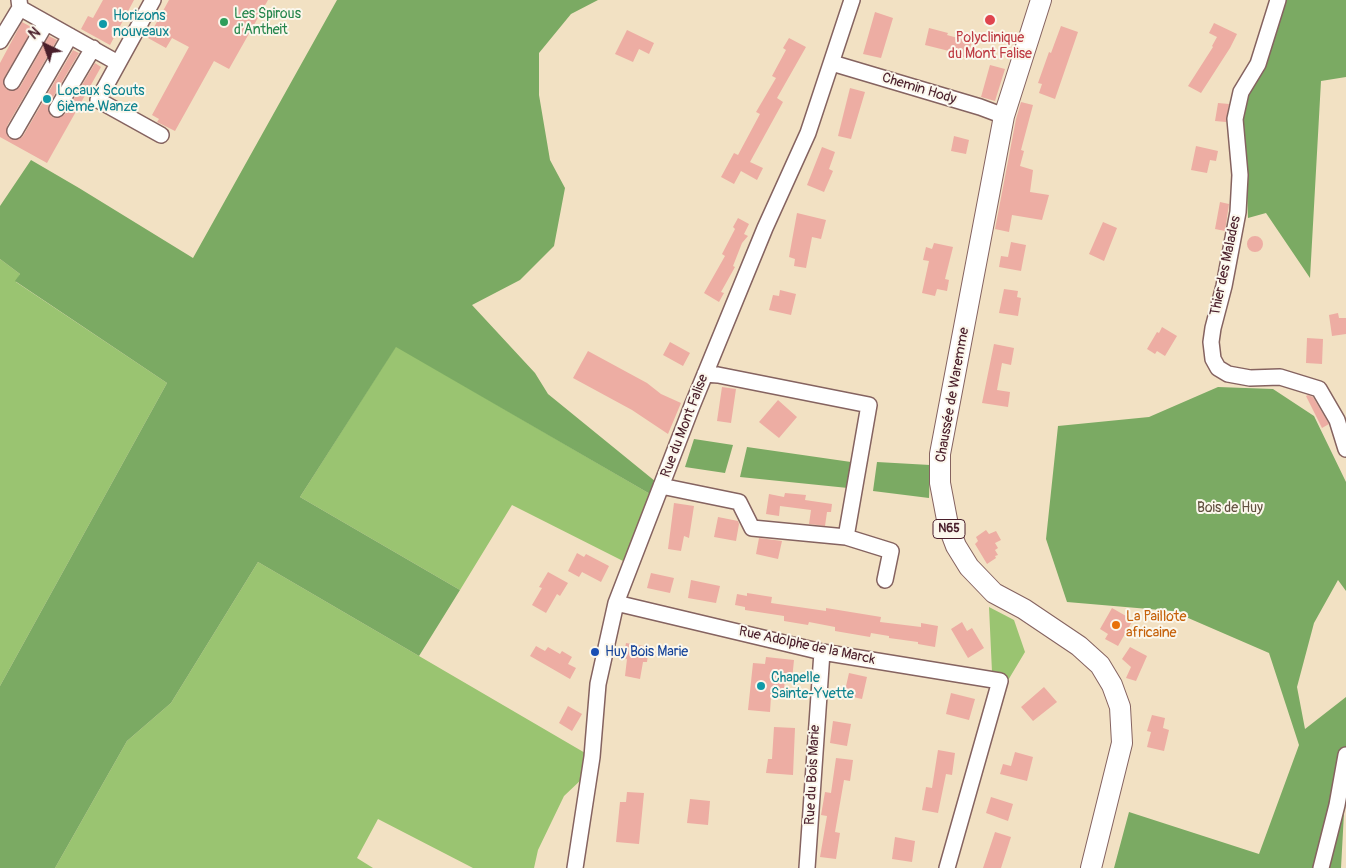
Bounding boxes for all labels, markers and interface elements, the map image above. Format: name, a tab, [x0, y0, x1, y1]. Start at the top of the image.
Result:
place label: Les Spirous d'Antheit	[234, 6, 301, 38]
place label: Horizons nouveaux	[113, 8, 169, 40]
marker: Polyclinique du Mont Falise	[983, 13, 997, 27]
marker: Les Spirous d'Antheit	[218, 16, 230, 28]
marker: Horizons nouveaux	[97, 18, 109, 30]
north arrow	[20, 20, 70, 70]
text: N	[25, 24, 44, 43]
place label: Polyclinique du Mont Falise	[948, 30, 1032, 62]
street label: Chemin Hody	[880, 70, 958, 108]
place label: Locaux Scouts 6ième Wanze	[57, 83, 145, 115]
marker: Locaux Scouts 6ième Wanze	[41, 93, 53, 105]
street label: Thier des Malades	[1207, 215, 1245, 317]
street label: Chaussée de Waremme	[933, 326, 973, 464]
street label: Rue du Mont Falise	[658, 372, 712, 480]
park label: Bois de Huy	[1197, 500, 1263, 516]
road number: N65	[933, 520, 965, 538]
place label: La Paillote africaine	[1126, 609, 1186, 642]
marker: La Paillote africaine	[1110, 619, 1122, 631]
street label: Rue Adolphe de la Marck	[737, 623, 877, 669]
place label: Huy Bois Marie	[605, 644, 688, 660]
marker: Huy Bois Marie	[589, 646, 601, 658]
place label: Chapelle Sainte-Yvette	[771, 670, 854, 702]
marker: Chapelle Sainte-Yvette	[755, 680, 767, 692]
street label: Rue du Bois Marie	[802, 725, 824, 825]

